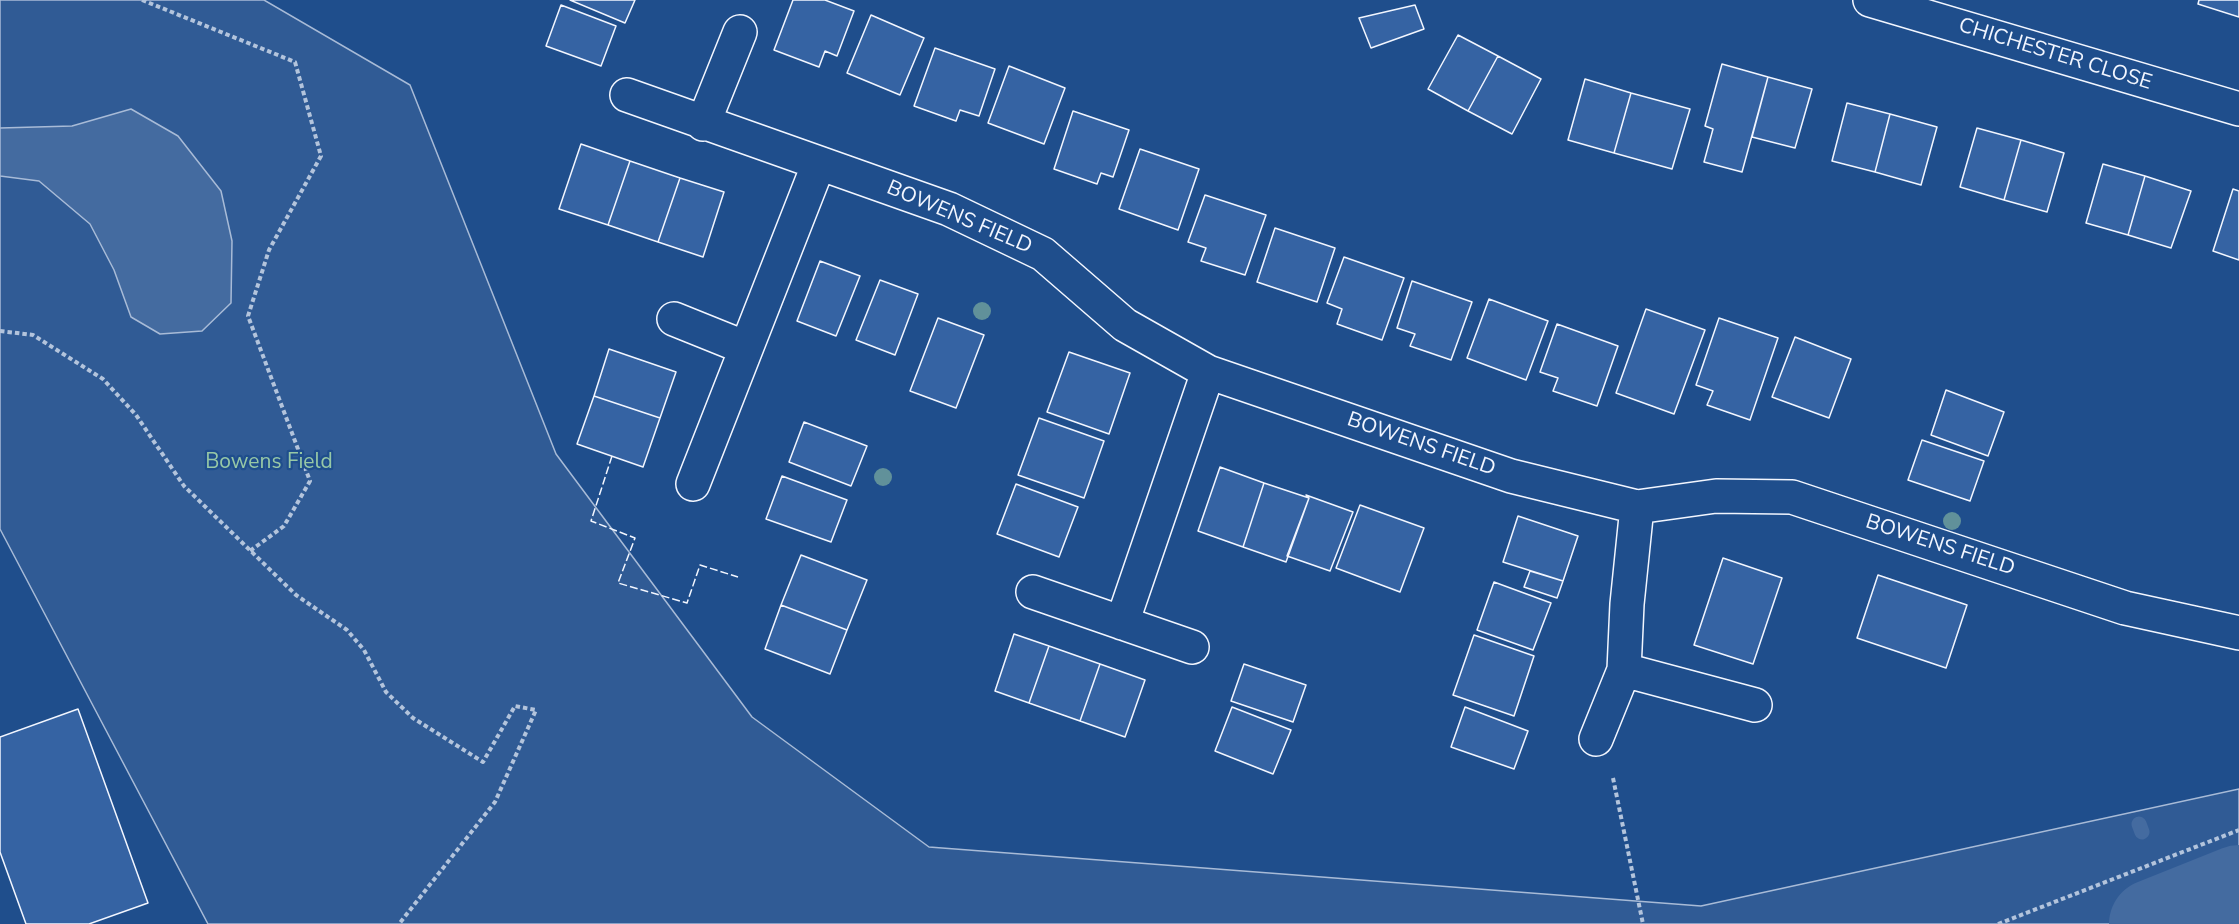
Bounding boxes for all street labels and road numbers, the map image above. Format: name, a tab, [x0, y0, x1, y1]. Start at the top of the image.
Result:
street label: CHICHESTER CLOSE	[1955, 14, 2155, 96]
street label: BOWENS FIELD	[883, 176, 1035, 260]
street label: BOWENS FIELD	[1343, 408, 1499, 482]
street label: BOWENS FIELD	[1862, 510, 2018, 582]

